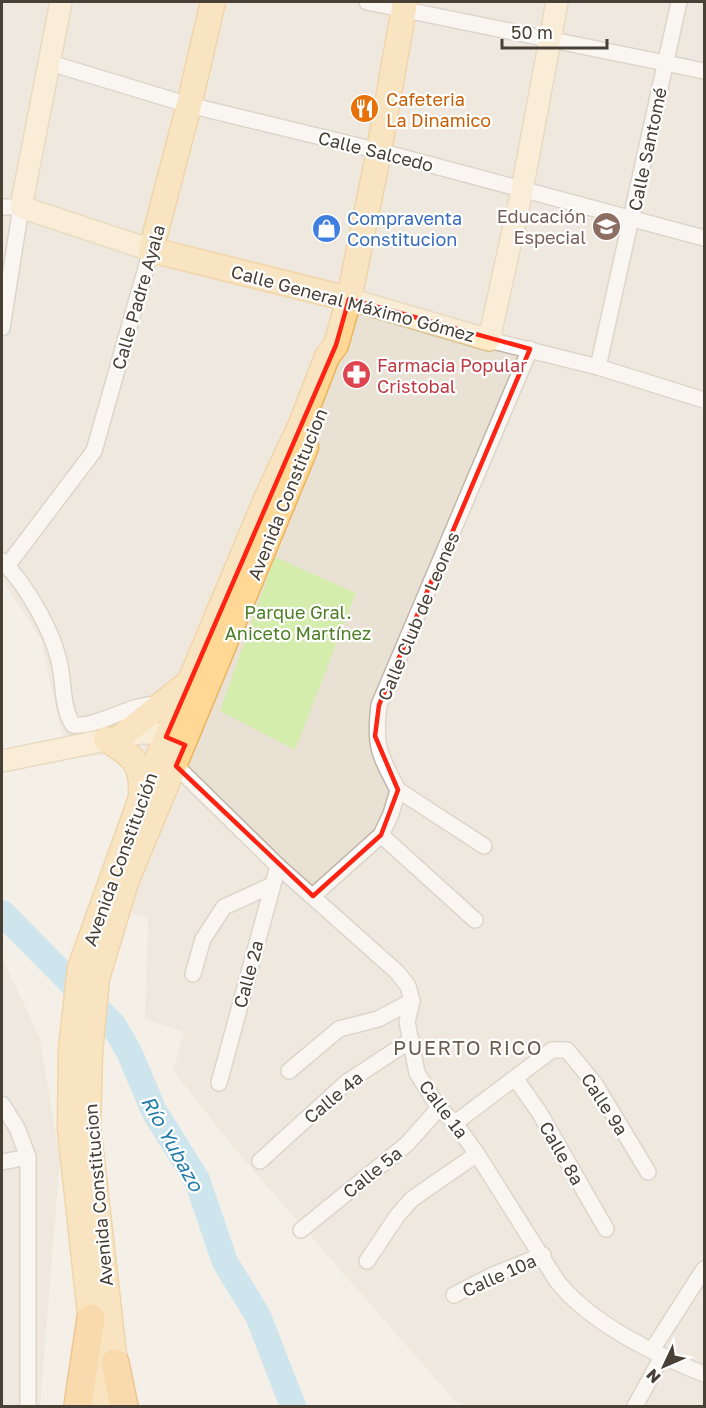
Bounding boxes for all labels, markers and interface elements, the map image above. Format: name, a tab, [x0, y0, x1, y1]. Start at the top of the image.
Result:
scale bar	[502, 12, 607, 50]
text: 50 m	[511, 21, 553, 43]
street label: Calle Santomé	[623, 85, 671, 213]
place label: Cafeteria La Dinamico	[386, 88, 491, 131]
restaurant icon: Cafeteria La Dinamico	[349, 93, 381, 125]
street label: Calle Salcedo	[316, 126, 436, 176]
place label: Educación Especial	[497, 205, 586, 248]
place label: Compraventa Constitucion	[347, 207, 462, 250]
school or university icon: Educación Especial	[591, 210, 623, 242]
shop icon: Compraventa Constitucion	[310, 212, 342, 244]
street label: Calle Padre Ayala	[107, 222, 169, 372]
street label: Calle General Máximo Gómez	[229, 260, 477, 346]
place label: Farmacia Popular Cristobal	[377, 354, 527, 397]
pharmacy icon: Farmacia Popular Cristobal	[340, 359, 372, 391]
street label: Avenida Constitucion	[243, 405, 331, 583]
street label: Calle Club de Leones	[372, 528, 464, 704]
park label: Parque Gral. Aniceto Martínez	[225, 601, 371, 644]
street label: Avenida Constitución	[78, 769, 162, 949]
street label: Calle 2ª	[228, 938, 268, 1010]
district label: PUERTO RICO	[393, 1035, 543, 1059]
street label: Calle 4ª	[299, 1066, 367, 1128]
street label: Calle 9ª	[577, 1069, 633, 1139]
street label: Calle 1ª	[415, 1075, 473, 1143]
water label: Río Yubazo	[137, 1091, 210, 1196]
street label: Avenida Constitucion	[79, 1103, 117, 1287]
street label: Calle 8ª	[535, 1117, 589, 1189]
street label: Calle 5ª	[338, 1142, 406, 1202]
street label: Calle 10ª	[459, 1249, 539, 1301]
north arrow	[634, 1336, 694, 1396]
text: N	[642, 1365, 665, 1388]

